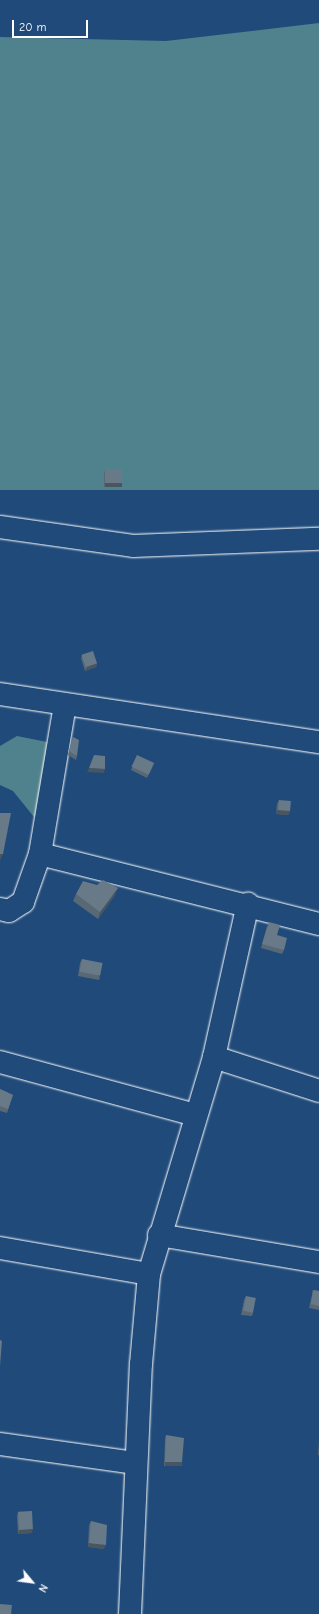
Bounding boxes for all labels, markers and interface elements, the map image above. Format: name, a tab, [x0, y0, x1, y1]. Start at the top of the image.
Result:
scale bar	[14, 12, 90, 38]
text: 20 m	[19, 20, 47, 34]
north arrow	[12, 1562, 52, 1602]
text: N	[36, 1582, 50, 1594]

